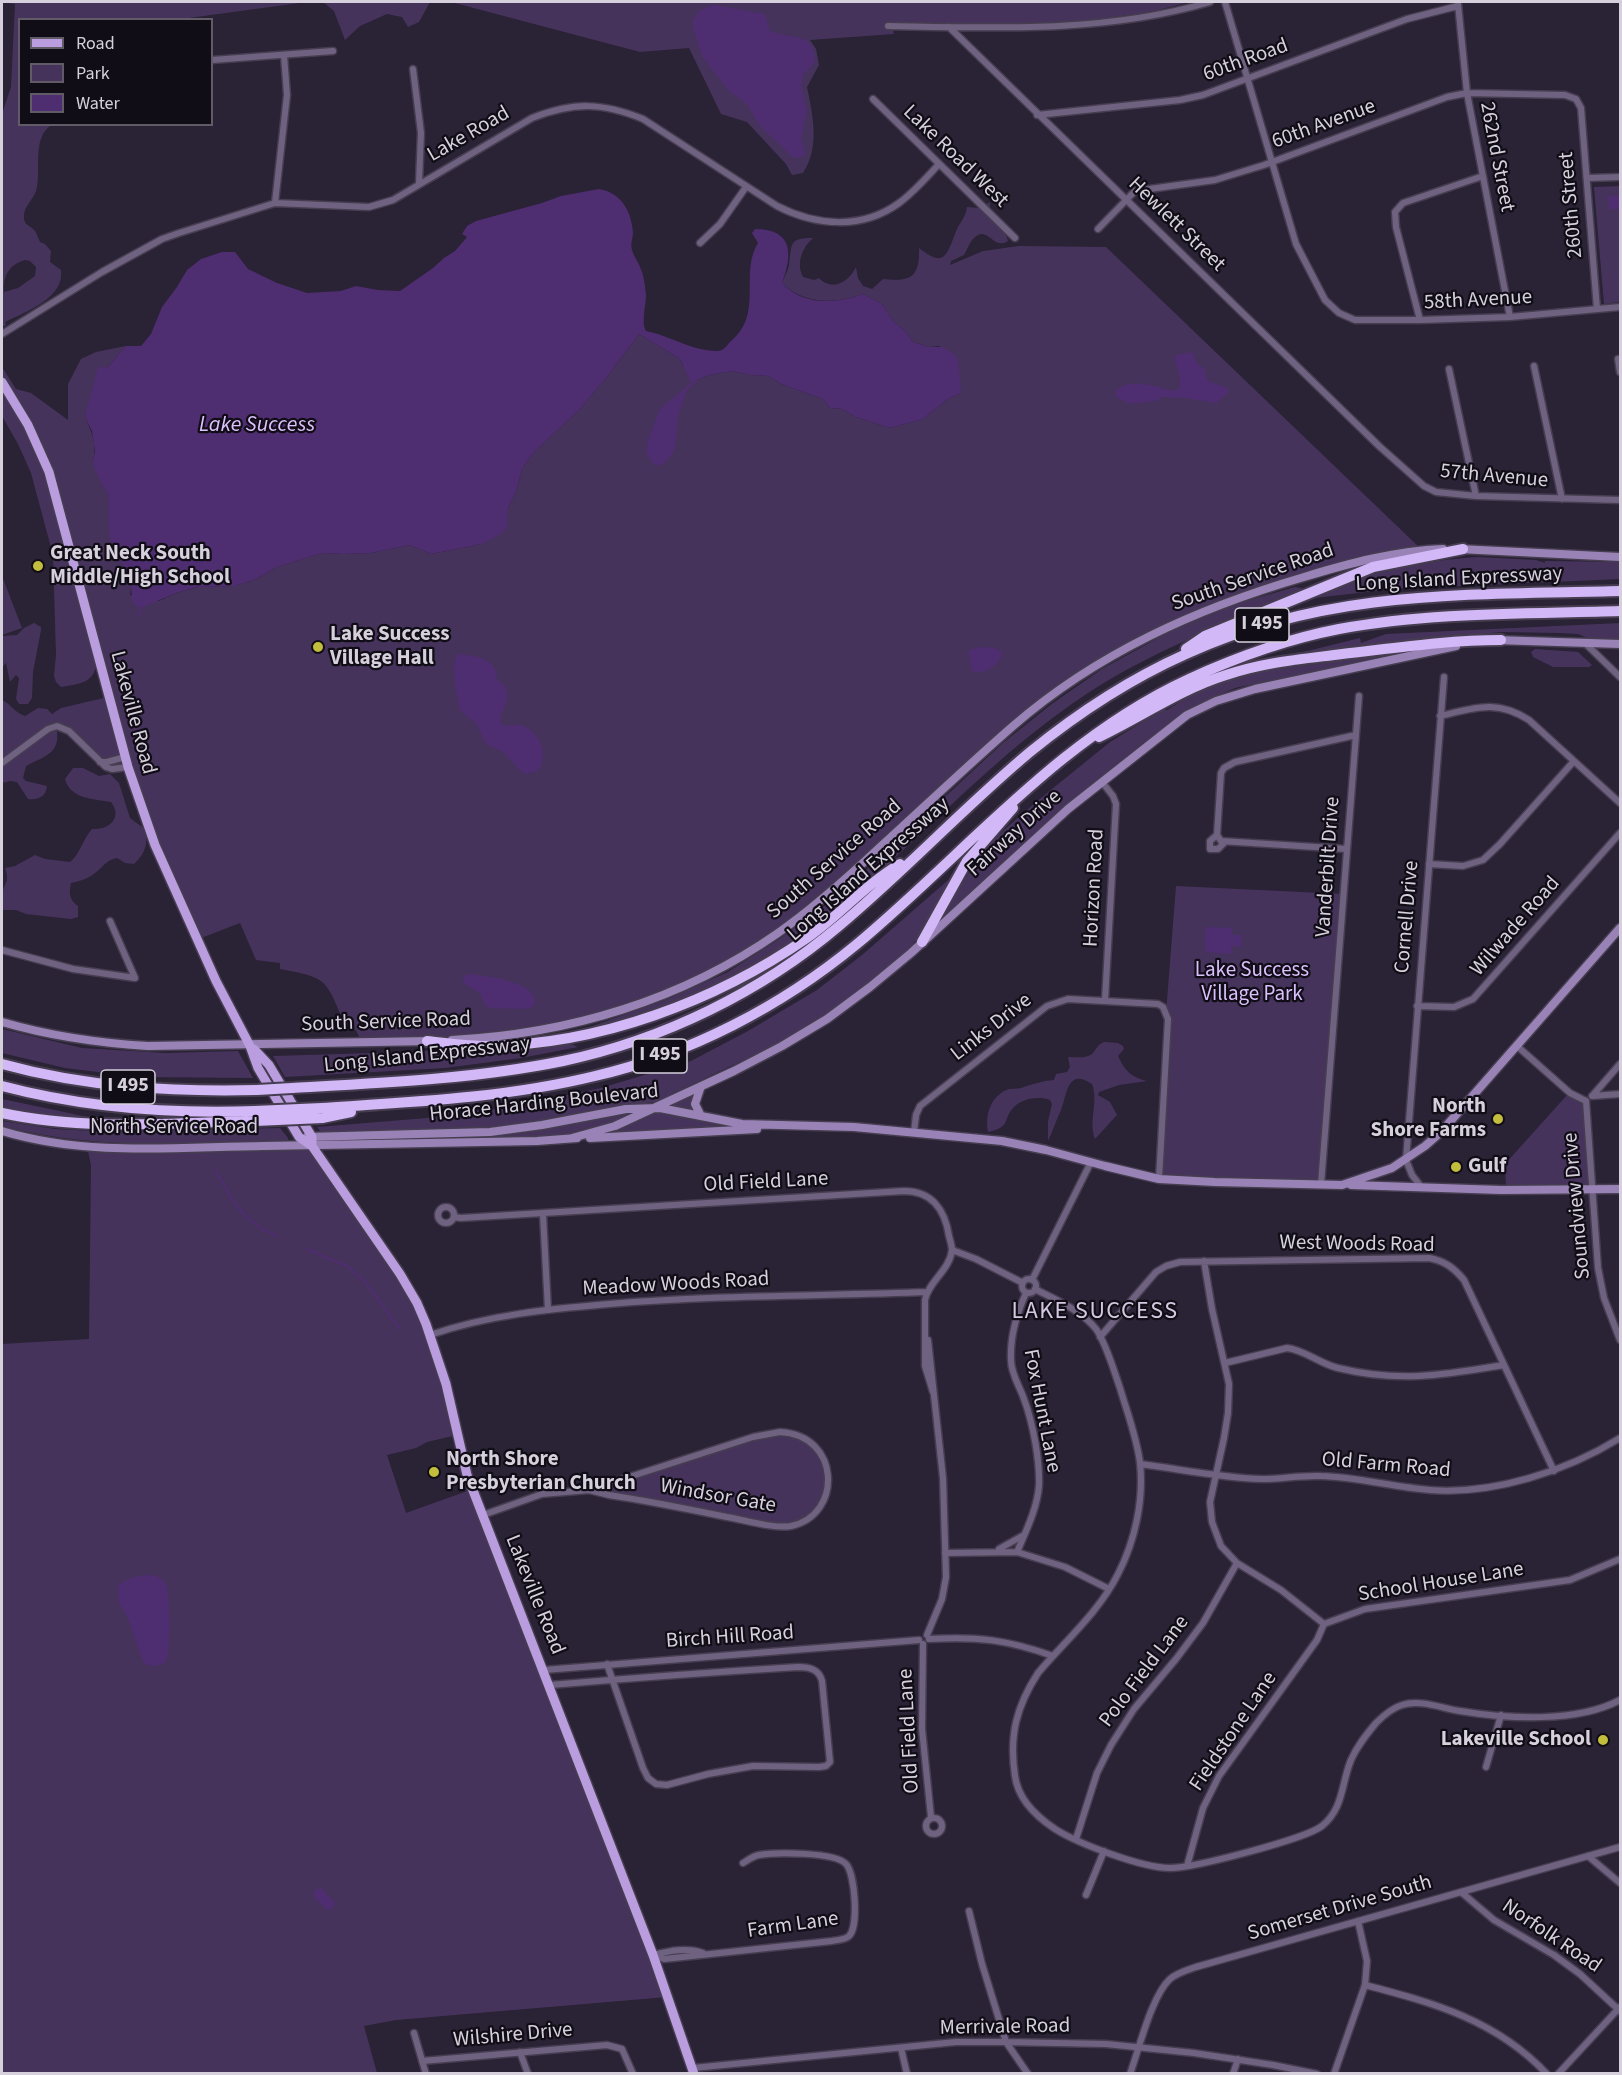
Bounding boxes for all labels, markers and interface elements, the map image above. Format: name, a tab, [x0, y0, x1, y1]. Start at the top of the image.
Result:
legend	[18, 18, 213, 126]
text: Road	[76, 31, 115, 56]
street label: 60th Road	[1200, 34, 1292, 88]
text: Park	[76, 61, 110, 86]
text: Water	[76, 91, 120, 116]
street label: 60th Avenue	[1269, 95, 1379, 155]
street label: Lake Road West	[897, 100, 1013, 214]
street label: 262nd Street	[1473, 100, 1519, 214]
street label: Lake Road	[424, 101, 514, 169]
street label: 260th Street	[1555, 151, 1589, 259]
street label: Hewlett Street	[1122, 172, 1230, 278]
street label: 58th Avenue	[1423, 286, 1533, 316]
water label: Lake Success	[199, 413, 315, 439]
street label: 57th Avenue	[1439, 460, 1549, 494]
street label: South Service Road	[1169, 538, 1337, 618]
place label: Great Neck South Middle/High School	[50, 541, 230, 591]
marker: Great Neck South Middle/High School	[31, 559, 45, 573]
street label: Long Island Expressway	[1355, 562, 1563, 598]
road number: I 495	[1235, 608, 1289, 642]
place label: Lake Success Village Hall	[330, 622, 450, 672]
marker: Lake Success Village Hall	[311, 640, 325, 654]
street label: Lakeville Road	[103, 649, 161, 777]
street label: Fairway Drive	[963, 785, 1067, 883]
street label: Long Island Expressway	[783, 793, 955, 947]
street label: South Service Road	[763, 795, 907, 925]
street label: Vanderbilt Drive	[1312, 796, 1346, 938]
street label: Horizon Road	[1079, 828, 1111, 948]
street label: Cornell Drive	[1391, 860, 1425, 974]
street label: Wilwade Road	[1466, 872, 1566, 982]
park label: Lake Success Village Park	[1195, 958, 1309, 1008]
street label: Links Drive	[947, 989, 1037, 1067]
street label: South Service Road	[301, 1007, 471, 1039]
street label: Long Island Expressway	[323, 1033, 531, 1079]
road number: I 495	[633, 1039, 687, 1073]
road number: I 495	[101, 1070, 155, 1104]
street label: Horace Harding Boulevard	[428, 1079, 660, 1129]
place label: North Shore Farms	[1371, 1094, 1486, 1144]
marker: North Shore Farms	[1491, 1112, 1505, 1126]
street label: North Service Road	[90, 1115, 258, 1141]
street label: Soundview Drive	[1559, 1131, 1597, 1281]
place label: Gulf	[1468, 1154, 1506, 1180]
marker: Gulf	[1449, 1160, 1463, 1174]
street label: Old Field Lane	[703, 1167, 829, 1199]
street label: West Woods Road	[1279, 1231, 1435, 1259]
street label: Meadow Woods Road	[582, 1268, 770, 1302]
district label: LAKE SUCCESS	[1011, 1299, 1179, 1327]
street label: Fox Hunt Lane	[1017, 1347, 1065, 1475]
place label: North Shore Presbyterian Church	[446, 1447, 636, 1497]
street label: Old Farm Road	[1320, 1448, 1452, 1484]
marker: North Shore Presbyterian Church	[427, 1465, 441, 1479]
street label: Windsor Gate	[658, 1474, 778, 1520]
street label: Lakeville Road	[499, 1532, 569, 1658]
street label: School House Lane	[1356, 1557, 1526, 1609]
street label: Polo Field Lane	[1095, 1611, 1195, 1733]
street label: Birch Hill Road	[665, 1621, 795, 1655]
street label: Old Field Lane	[894, 1668, 926, 1794]
street label: Fieldstone Lane	[1185, 1668, 1283, 1796]
place label: Lakeville School	[1441, 1727, 1591, 1753]
marker: Lakeville School	[1596, 1733, 1610, 1747]
street label: Somerset Drive South	[1245, 1871, 1435, 1947]
street label: Norfolk Road	[1496, 1895, 1606, 1979]
street label: Farm Lane	[746, 1907, 840, 1945]
street label: Merrivale Road	[940, 2014, 1070, 2042]
street label: Wilshire Drive	[452, 2018, 574, 2054]

